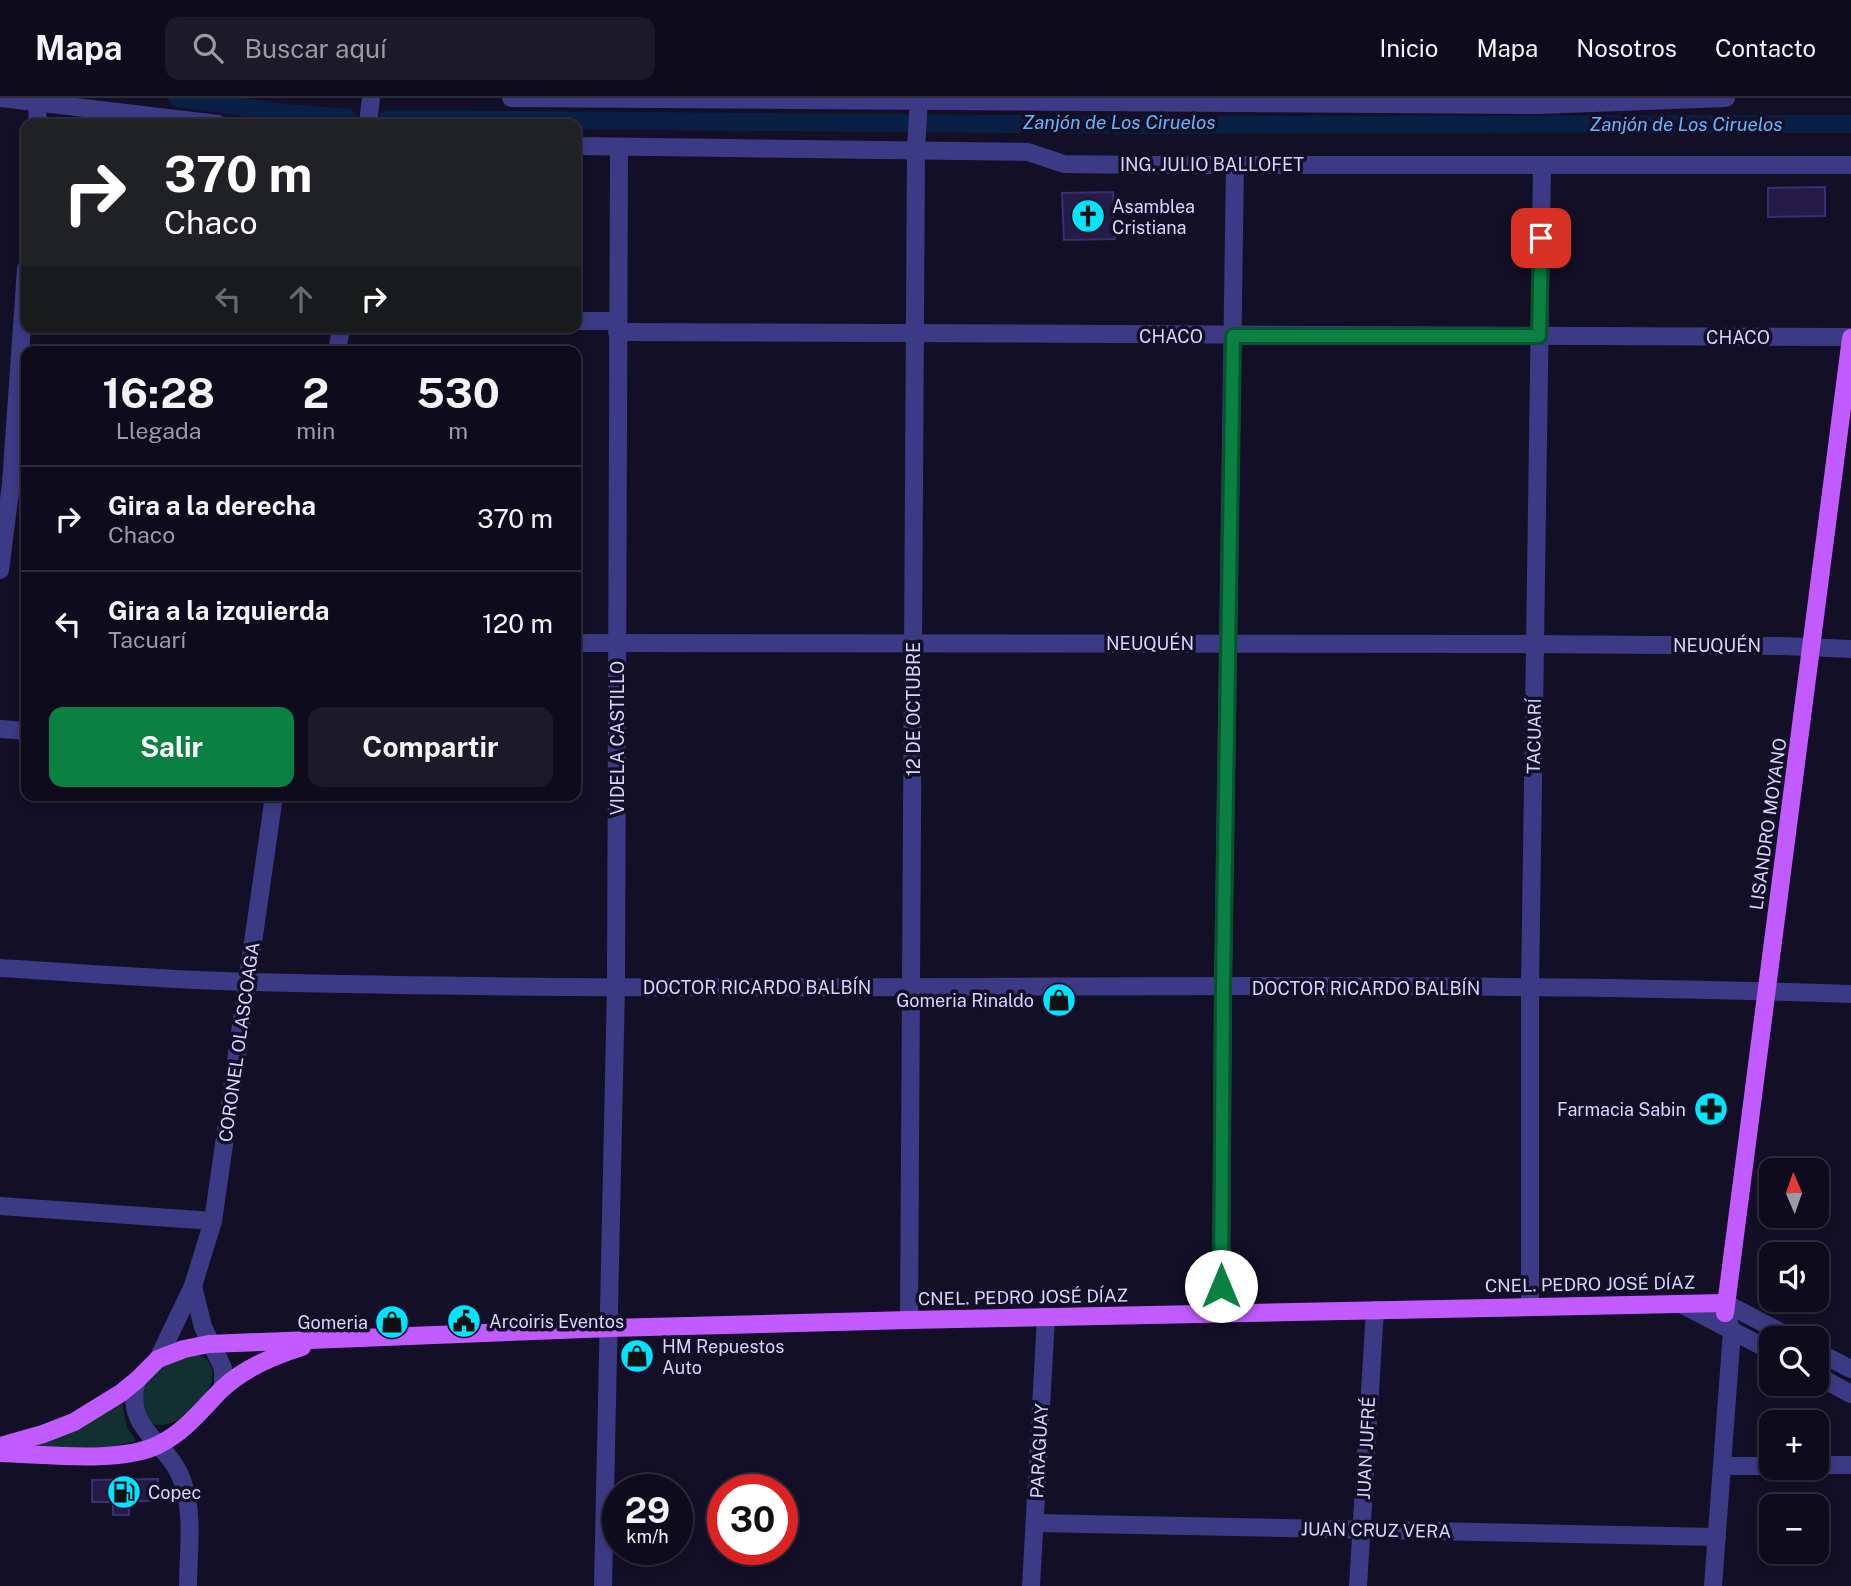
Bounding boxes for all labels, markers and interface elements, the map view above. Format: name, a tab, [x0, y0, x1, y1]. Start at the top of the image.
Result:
search box	[165, 17, 655, 80]
text: Mapa	[35, 29, 123, 67]
icon: search	[189, 29, 227, 67]
text: Buscar aquí	[245, 33, 386, 64]
text: Inicio	[1379, 34, 1438, 62]
text: Mapa	[1476, 34, 1538, 62]
text: Nosotros	[1576, 34, 1677, 62]
text: Contacto	[1715, 34, 1816, 62]
water label: Zanjón de Los Ciruelos	[1022, 111, 1216, 133]
water label: Zanjón de Los Ciruelos	[1589, 113, 1783, 135]
text: 370 m	[164, 145, 313, 203]
icon: right	[49, 147, 140, 238]
street label: ING. JULIO BALLOFET	[1120, 154, 1304, 175]
place label: Asamblea Cristiana	[1112, 196, 1195, 238]
church icon: Asamblea Cristiana	[1069, 197, 1107, 235]
text: Chaco	[164, 204, 258, 241]
pin	[1511, 208, 1571, 268]
icon: arrive	[1522, 219, 1560, 257]
icon: left	[209, 280, 247, 318]
icon: ahead	[282, 280, 320, 318]
icon: right	[355, 280, 393, 318]
street label: CHACO	[1139, 326, 1203, 347]
street label: CHACO	[1706, 327, 1770, 348]
text: 16:28	[102, 368, 215, 417]
text: 2	[302, 368, 329, 417]
text: 530	[417, 368, 500, 417]
text: Llegada	[116, 417, 202, 444]
text: min	[296, 417, 335, 444]
text: m	[448, 417, 468, 444]
text: Gira a la derecha	[108, 490, 316, 521]
icon: right	[49, 500, 87, 538]
text: 370 m	[477, 503, 553, 534]
text: Chaco	[108, 521, 175, 548]
text: Gira a la izquierda	[108, 595, 330, 626]
icon: left	[49, 605, 87, 643]
text: 120 m	[482, 608, 553, 639]
text: Tacuarí	[108, 626, 186, 653]
street label: NEUQUÉN	[1106, 632, 1194, 654]
street label: NEUQUÉN	[1673, 634, 1761, 656]
street label: 12 DE OCTUBRE	[903, 642, 924, 776]
street label: VIDELA CASTILLO	[607, 661, 628, 815]
street label: TACUARÍ	[1522, 697, 1545, 774]
button: Salir	[49, 707, 294, 787]
button: Compartir	[308, 707, 553, 787]
street label: LISANDRO MOYANO	[1746, 737, 1790, 911]
street label: CORONEL OLASCOAGA	[215, 940, 263, 1143]
street label: DOCTOR RICARDO BALBÍN	[643, 976, 871, 998]
street label: DOCTOR RICARDO BALBÍN	[1252, 977, 1480, 999]
shop icon: Gomeria Rinaldo	[1040, 981, 1078, 1019]
place label: Gomeria Rinaldo	[896, 990, 1034, 1011]
pharmacy icon: Farmacia Sabin	[1692, 1090, 1730, 1128]
place label: Farmacia Sabin	[1557, 1099, 1686, 1120]
north arrow	[1759, 1158, 1829, 1228]
map controls	[1759, 1158, 1829, 1564]
button: sound	[1759, 1242, 1829, 1312]
position arrow	[1184, 1249, 1258, 1323]
street label: CNEL. PEDRO JOSÉ DÍAZ	[1485, 1271, 1695, 1296]
street label: CNEL. PEDRO JOSÉ DÍAZ	[918, 1284, 1128, 1309]
public building icon: Arcoiris Eventos	[445, 1302, 483, 1340]
shop icon: Gomeria	[373, 1303, 411, 1341]
place label: Arcoiris Eventos	[489, 1311, 624, 1332]
place label: Gomeria	[297, 1312, 368, 1333]
button: search	[1759, 1326, 1829, 1396]
place label: HM Repuestos Auto	[662, 1336, 784, 1378]
shop icon: HM Repuestos Auto	[618, 1337, 656, 1375]
street label: JUAN JUFRÉ	[1352, 1396, 1379, 1500]
street label: PARAGUAY	[1026, 1403, 1052, 1499]
button: +	[1759, 1410, 1829, 1480]
fuel station icon: Copec	[105, 1473, 143, 1511]
speed limit sign: 30	[707, 1474, 798, 1565]
place label: Copec	[148, 1482, 201, 1503]
text: 29	[625, 1490, 670, 1531]
button: −	[1759, 1494, 1829, 1564]
street label: JUAN CRUZ VERA	[1301, 1518, 1452, 1542]
text: km/h	[626, 1526, 669, 1547]

